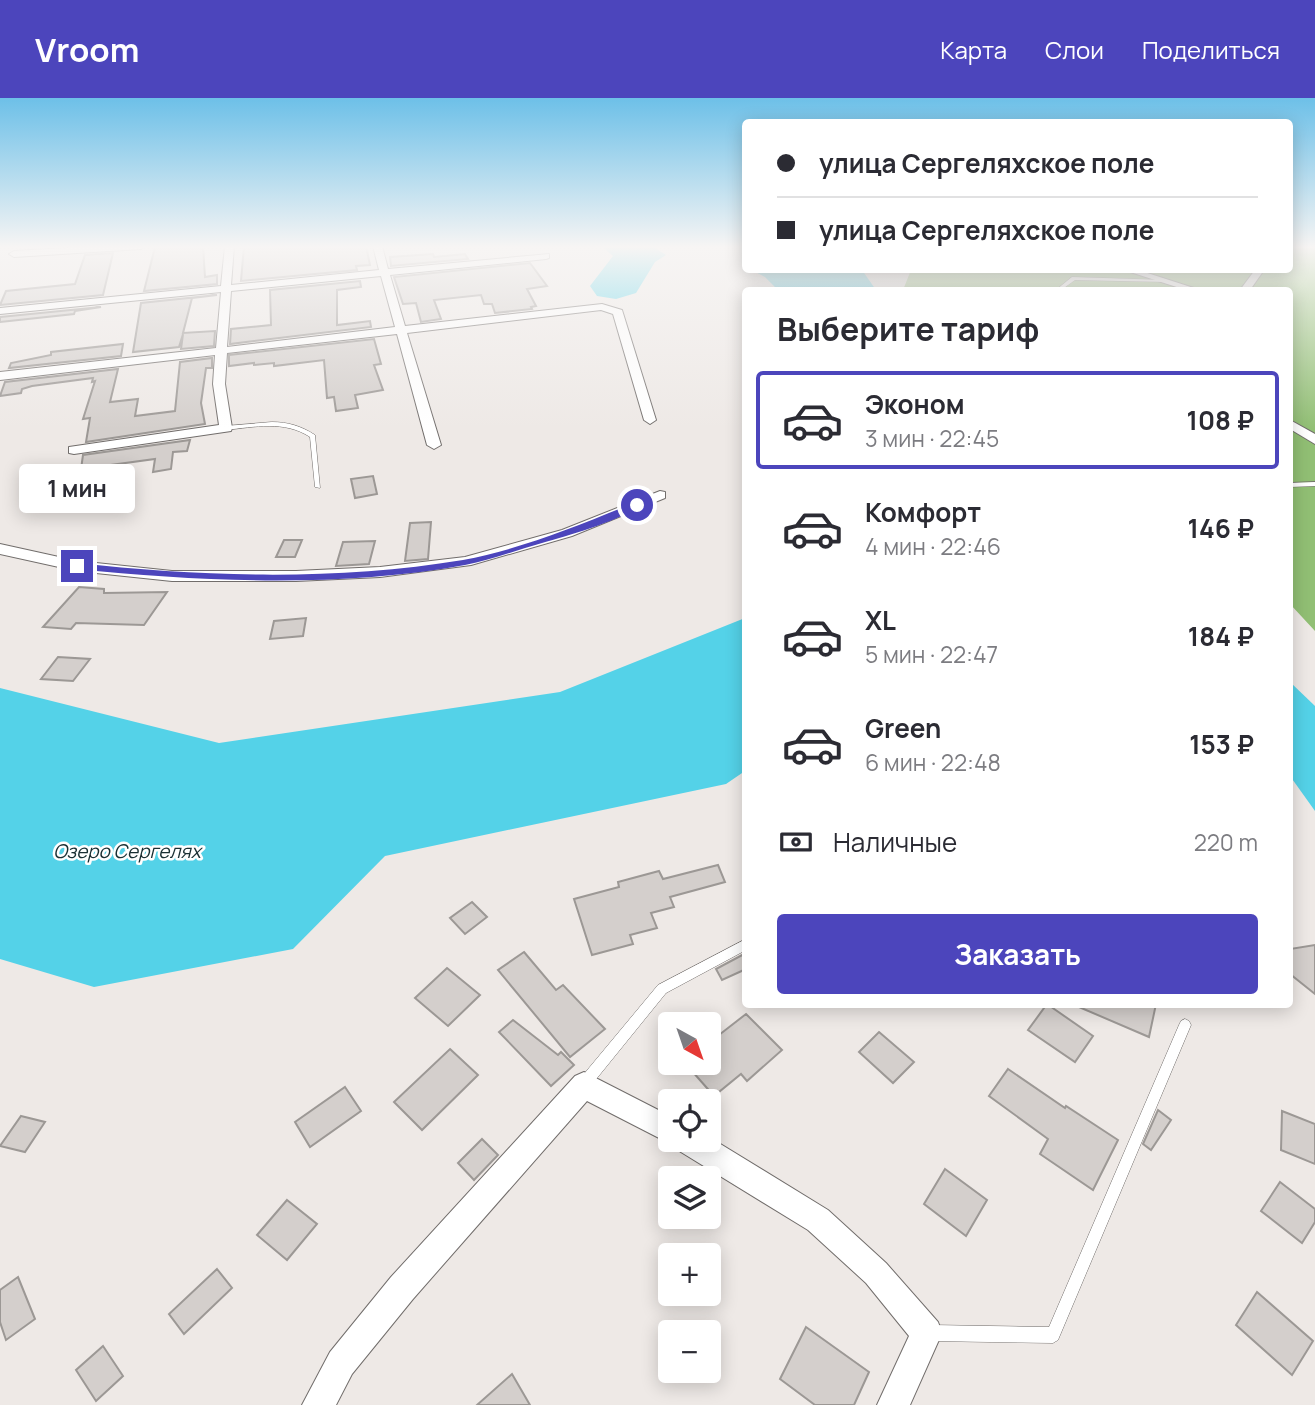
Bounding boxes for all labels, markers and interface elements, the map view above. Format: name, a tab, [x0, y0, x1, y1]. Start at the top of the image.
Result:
text: Vroom	[35, 27, 139, 72]
text: Карта	[940, 33, 1007, 66]
text: Слои	[1045, 33, 1104, 66]
text: Поделиться	[1142, 33, 1280, 66]
text: улица Сергеляхское поле	[819, 145, 1154, 181]
text: улица Сергеляхское поле	[819, 212, 1154, 248]
text: Выберите тариф	[777, 307, 1039, 351]
text: Эконом	[865, 386, 965, 422]
icon: car	[781, 389, 844, 452]
text: 108 ₽	[1187, 402, 1254, 438]
text: 3 мин · 22:45	[865, 422, 999, 454]
callout: 1 мин	[19, 464, 135, 514]
text: 1 мин	[47, 472, 107, 504]
route start	[621, 489, 653, 521]
text: Комфорт	[865, 494, 981, 530]
icon: car	[781, 497, 844, 560]
text: 146 ₽	[1188, 510, 1254, 546]
text: 4 мин · 22:46	[865, 530, 1001, 562]
route end	[61, 550, 93, 582]
text: XL	[865, 602, 896, 638]
icon: car	[781, 605, 844, 668]
text: 184 ₽	[1188, 618, 1254, 654]
text: 5 мин · 22:47	[865, 638, 998, 670]
text: Green	[865, 710, 941, 746]
icon: car	[781, 713, 844, 776]
text: 153 ₽	[1189, 726, 1254, 762]
text: 6 мин · 22:48	[865, 746, 1001, 778]
icon: cash	[777, 823, 815, 861]
text: Наличные	[833, 824, 957, 860]
text: 220 m	[1194, 826, 1258, 858]
water label: Озеро Сергелях	[53, 838, 204, 864]
button: Заказать	[777, 914, 1258, 994]
north arrow	[658, 1012, 721, 1074]
map controls	[658, 1012, 721, 1383]
button: locate	[658, 1089, 721, 1152]
button: layers	[658, 1166, 721, 1229]
button: +	[658, 1243, 721, 1306]
button: −	[658, 1320, 721, 1383]

